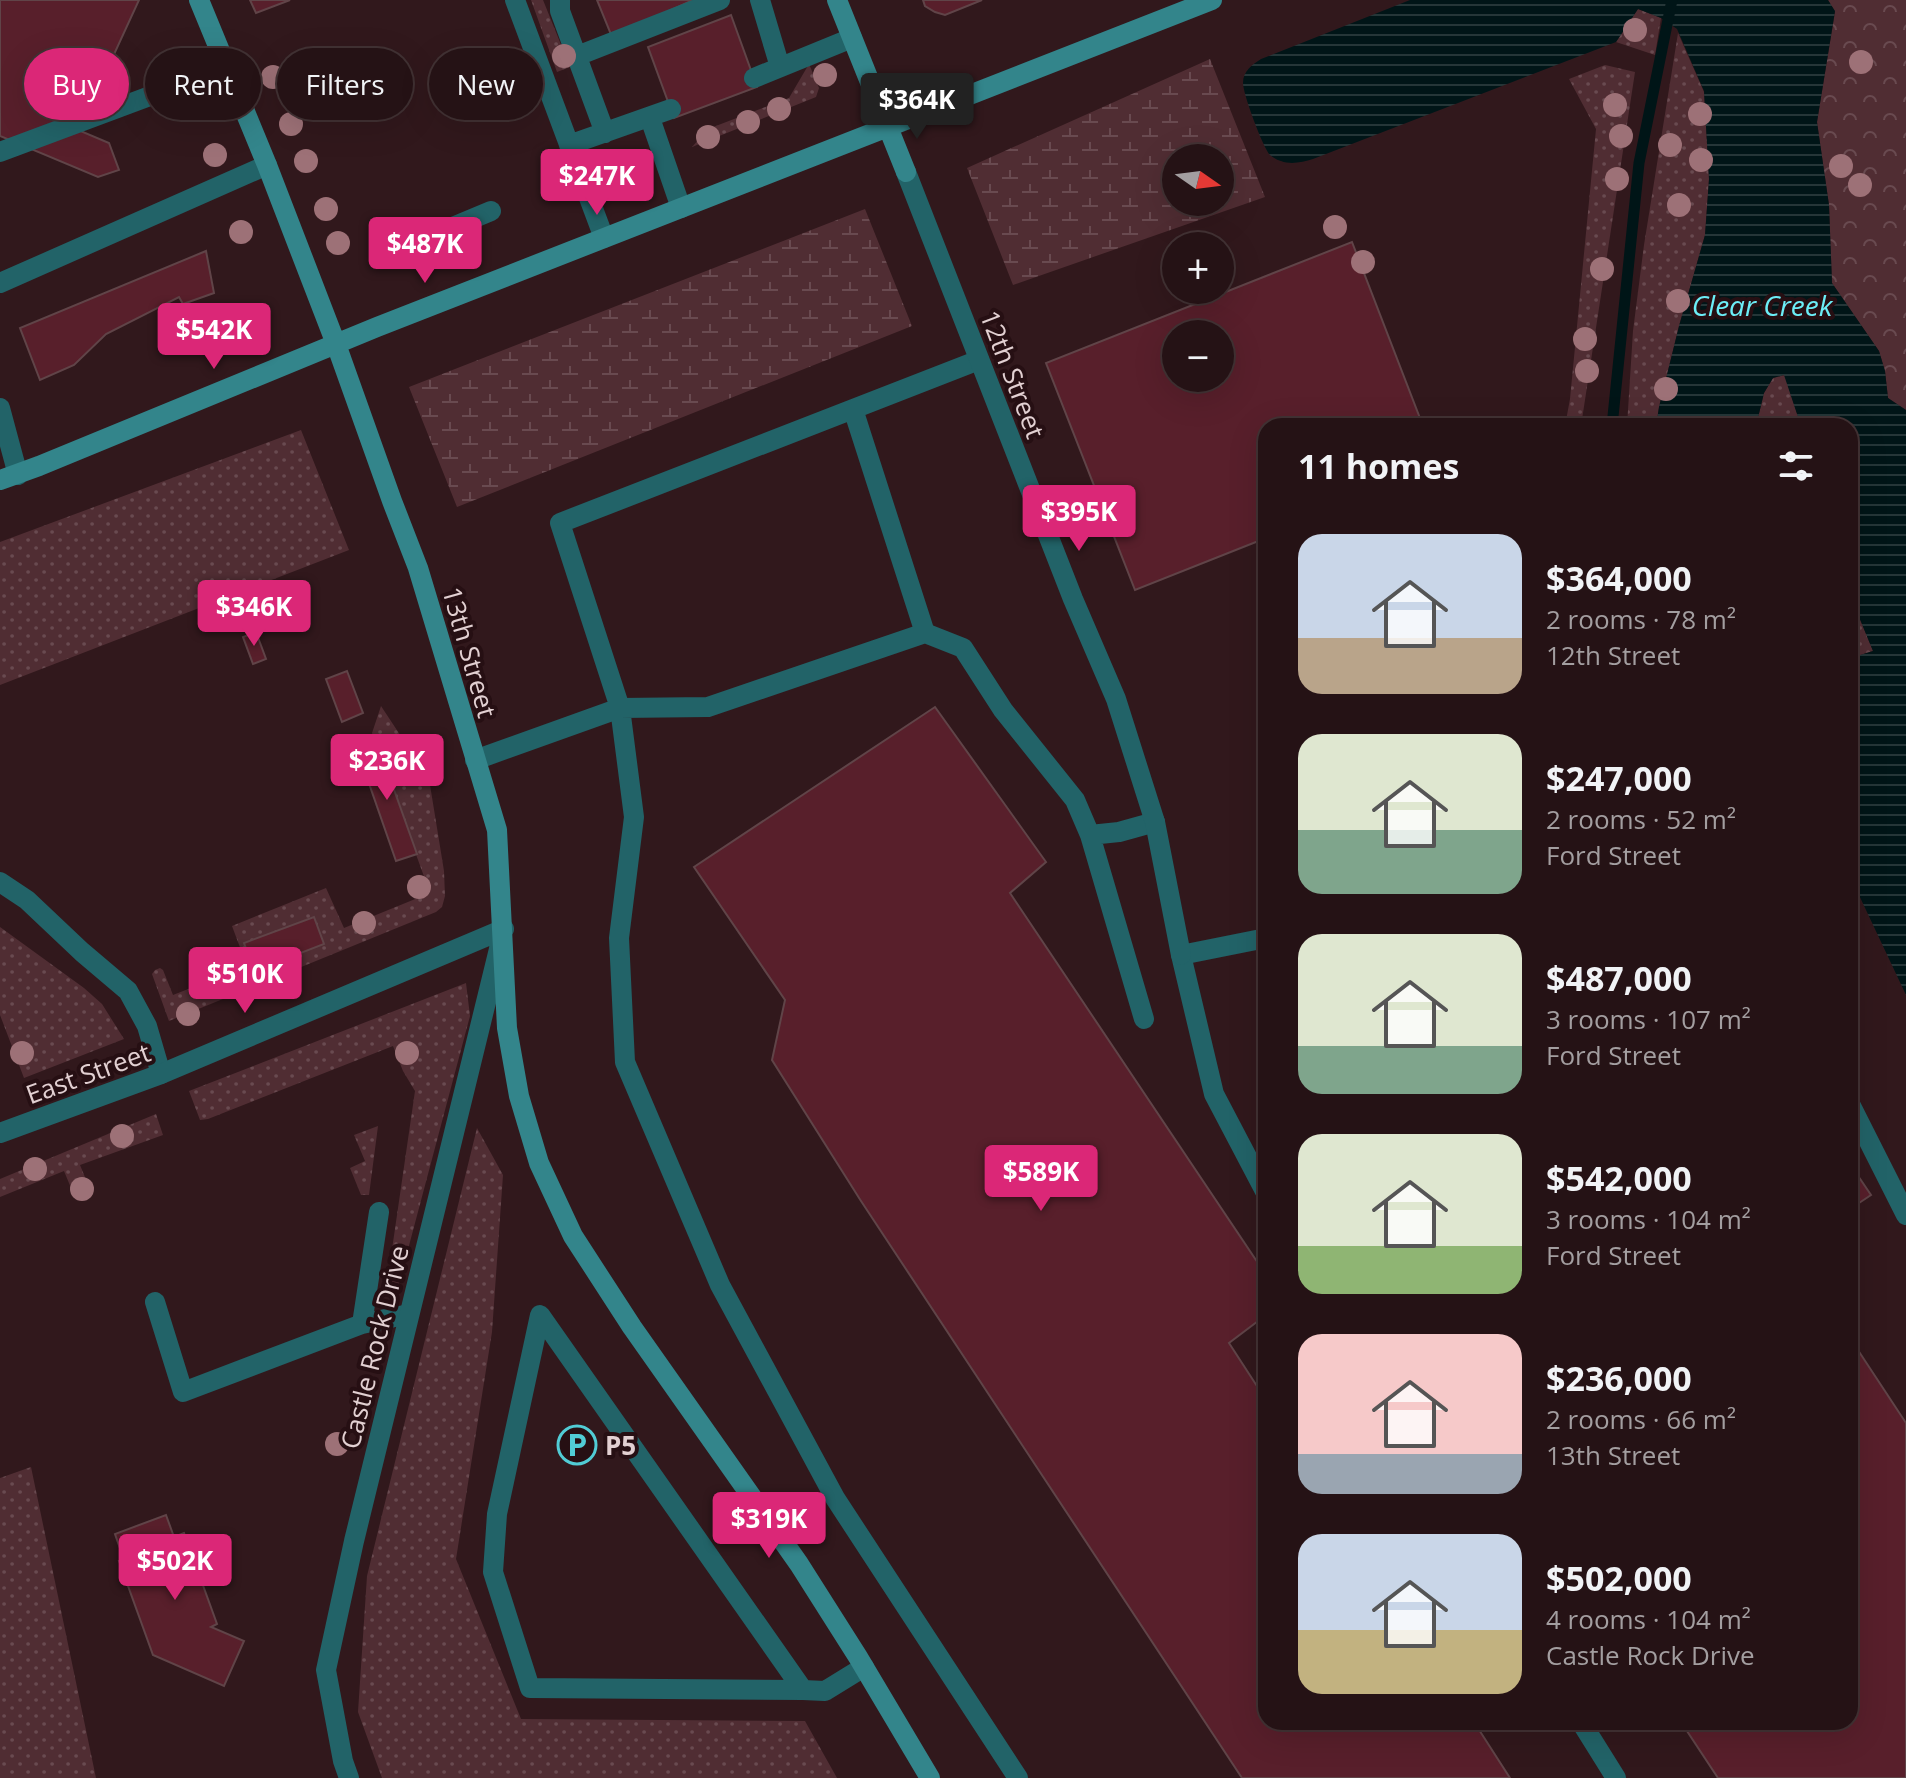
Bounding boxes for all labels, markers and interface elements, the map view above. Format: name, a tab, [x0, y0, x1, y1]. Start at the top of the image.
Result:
chip: Buy	[24, 48, 129, 120]
chip: Rent	[145, 48, 261, 120]
chip: Filters	[277, 48, 413, 120]
chip: New	[429, 48, 543, 120]
pin: $364K	[861, 73, 973, 141]
text: $364K	[879, 81, 955, 117]
north arrow	[1162, 144, 1234, 216]
map controls	[1162, 144, 1234, 392]
pin: $247K	[541, 149, 653, 217]
text: $247K	[559, 157, 635, 193]
pin: $487K	[369, 217, 481, 285]
text: $487K	[387, 225, 463, 261]
button: +	[1162, 232, 1234, 304]
water label: Clear Creek	[1692, 286, 1834, 324]
pin: $542K	[158, 303, 270, 371]
street label: 12th Street	[972, 305, 1054, 443]
text: $542K	[176, 311, 252, 347]
button: −	[1162, 320, 1234, 392]
text: 11 homes	[1298, 443, 1459, 489]
icon: filters	[1774, 444, 1818, 488]
pin: $395K	[1023, 485, 1135, 553]
text: $395K	[1041, 493, 1117, 529]
text: $364,000	[1546, 555, 1692, 601]
icon: home	[1362, 566, 1458, 662]
pin: $346K	[198, 580, 310, 648]
street label: 13th Street	[434, 582, 506, 722]
text: $346K	[216, 588, 292, 624]
text: 2 rooms · 78 m²	[1546, 601, 1736, 637]
text: 12th Street	[1546, 637, 1680, 673]
pin: $236K	[331, 734, 443, 802]
text: $236K	[349, 742, 425, 778]
text: $247,000	[1546, 755, 1692, 801]
icon: home	[1362, 766, 1458, 862]
text: 2 rooms · 52 m²	[1546, 801, 1736, 837]
text: Ford Street	[1546, 837, 1681, 873]
pin: $510K	[189, 947, 301, 1015]
text: $510K	[207, 955, 283, 991]
text: $487,000	[1546, 955, 1692, 1001]
icon: home	[1362, 966, 1458, 1062]
text: 3 rooms · 107 m²	[1546, 1001, 1751, 1037]
street label: East Street	[21, 1034, 155, 1112]
text: Ford Street	[1546, 1037, 1681, 1073]
pin: $589K	[985, 1145, 1097, 1213]
text: $589K	[1003, 1153, 1079, 1189]
text: $542,000	[1546, 1155, 1692, 1201]
icon: home	[1362, 1166, 1458, 1262]
text: 3 rooms · 104 m²	[1546, 1201, 1751, 1237]
text: Ford Street	[1546, 1237, 1681, 1273]
street label: Castle Rock Drive	[331, 1241, 417, 1453]
text: $236,000	[1546, 1355, 1692, 1401]
icon: home	[1362, 1366, 1458, 1462]
text: 2 rooms · 66 m²	[1546, 1401, 1736, 1437]
parking icon: P5	[556, 1424, 598, 1466]
place label: P5	[605, 1427, 636, 1463]
text: 13th Street	[1546, 1437, 1680, 1473]
pin: $319K	[713, 1492, 825, 1560]
text: $319K	[731, 1500, 807, 1536]
pin: $502K	[119, 1534, 231, 1602]
text: $502K	[137, 1542, 213, 1578]
text: $502,000	[1546, 1555, 1692, 1601]
icon: home	[1362, 1566, 1458, 1662]
text: 4 rooms · 104 m²	[1546, 1601, 1751, 1637]
text: Castle Rock Drive	[1546, 1637, 1755, 1673]

